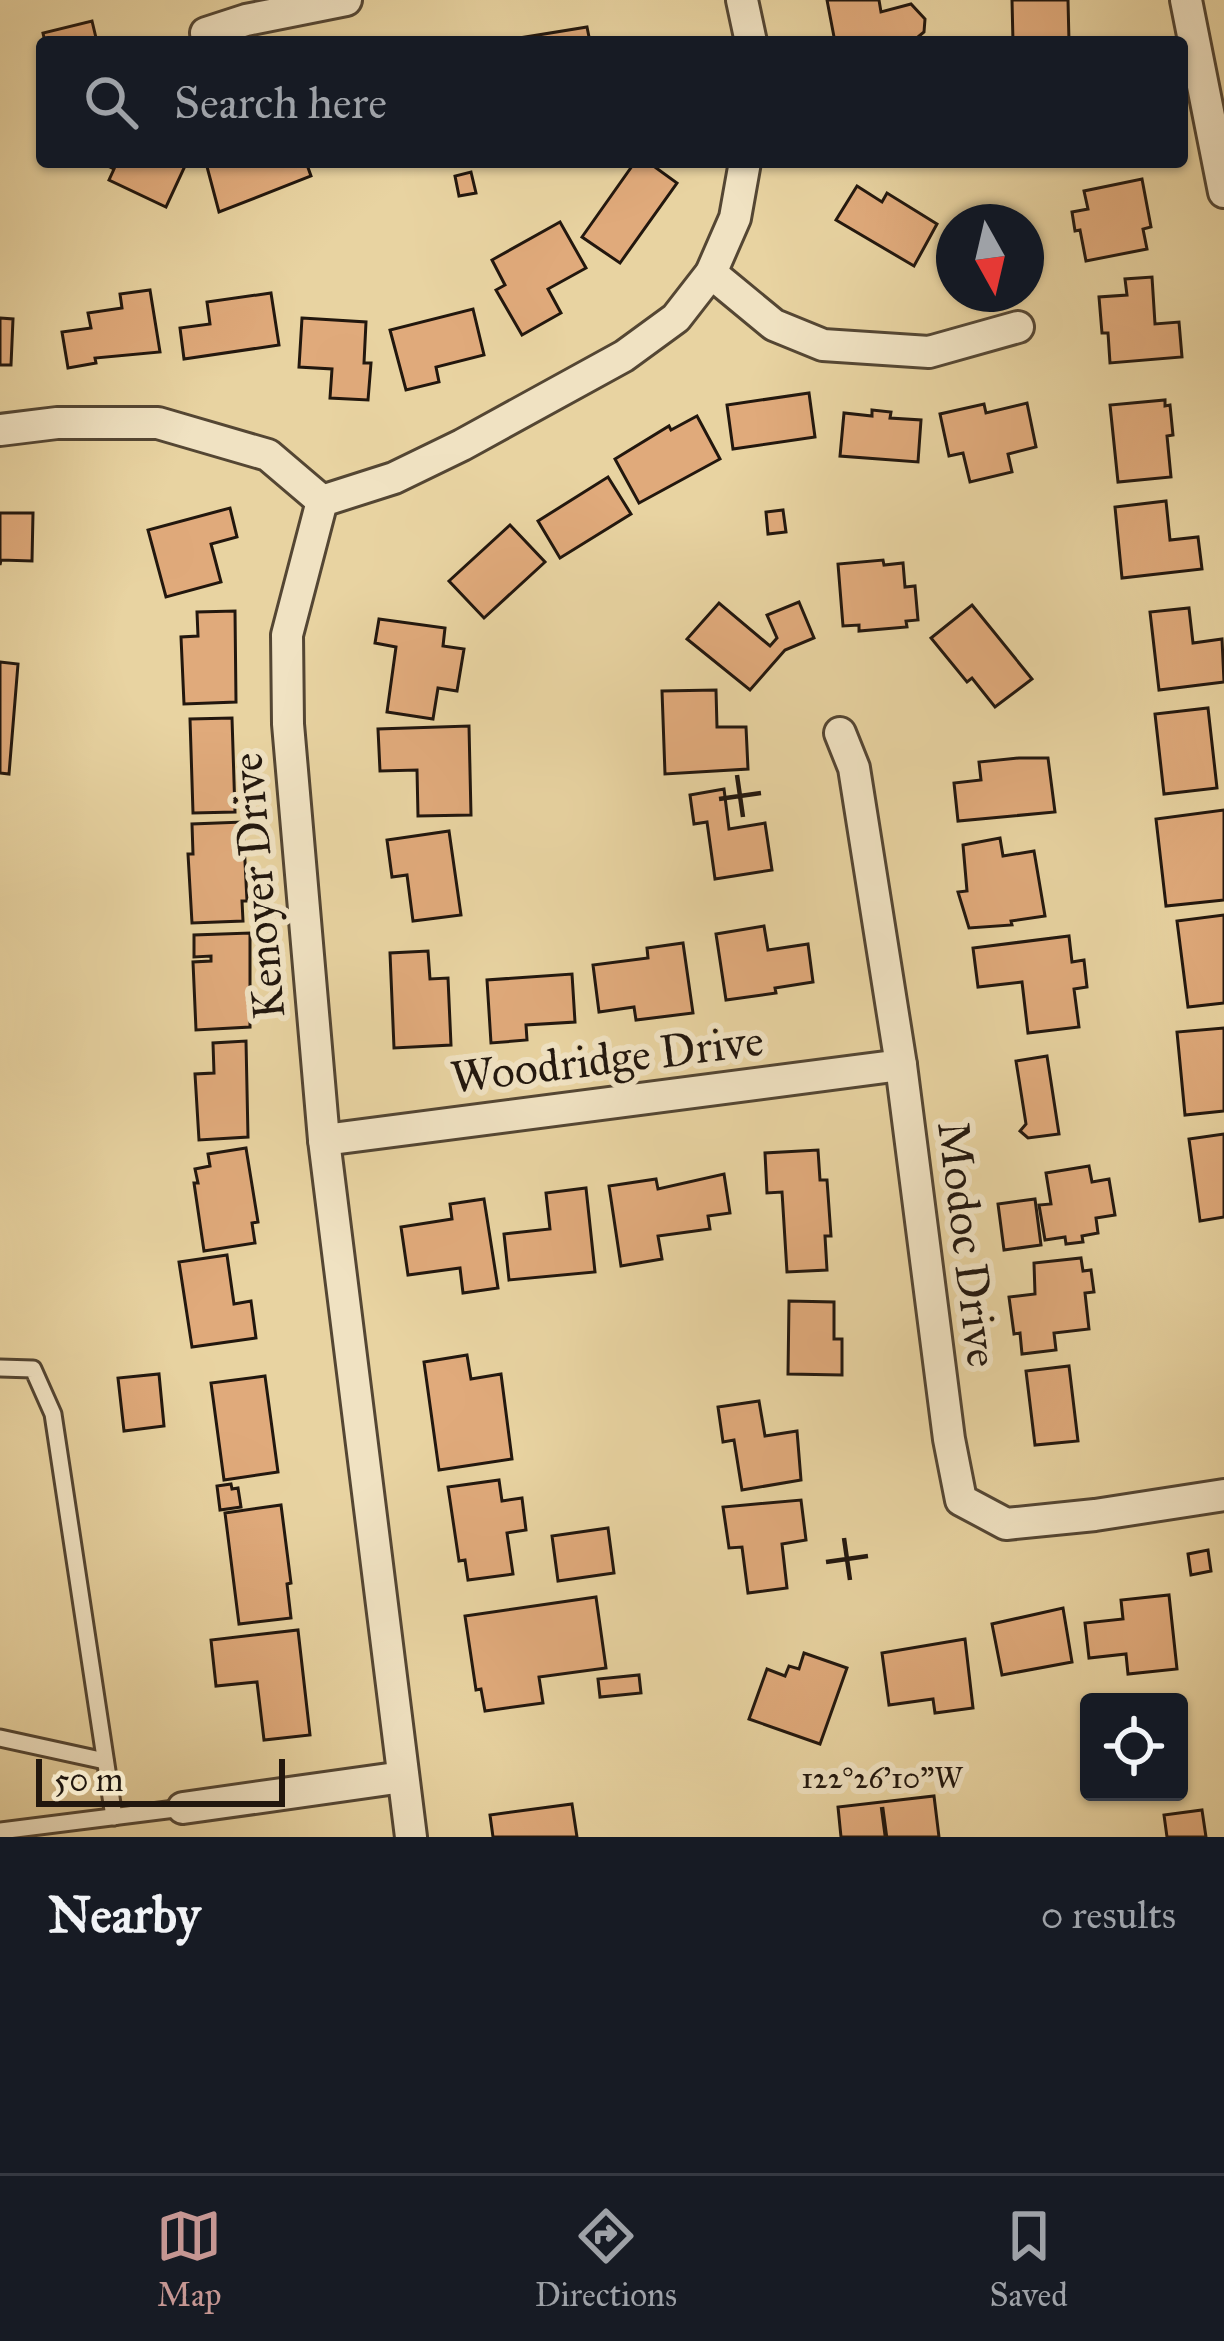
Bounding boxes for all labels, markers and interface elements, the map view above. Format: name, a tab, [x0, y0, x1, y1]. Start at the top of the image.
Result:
search box	[36, 36, 1188, 168]
icon: search	[78, 69, 144, 135]
text: Search here	[174, 75, 387, 130]
north arrow	[936, 204, 1044, 312]
street label: Kenoyer Drive	[218, 751, 297, 1021]
street label: Woodridge Drive	[448, 1012, 767, 1105]
street label: Modoc Drive	[926, 1118, 1011, 1370]
map controls	[1080, 1693, 1188, 1801]
button: locate	[1080, 1693, 1188, 1801]
scale bar	[36, 1753, 285, 1806]
text: 50 m	[54, 1760, 123, 1800]
text: 122°26'10"W	[801, 1760, 964, 1796]
text: Nearby	[48, 1884, 200, 1946]
text: 0 results	[1041, 1891, 1176, 1939]
tab: Map	[156, 2203, 222, 2315]
tab: Directions	[535, 2203, 677, 2315]
tab: Saved	[989, 2203, 1068, 2315]

